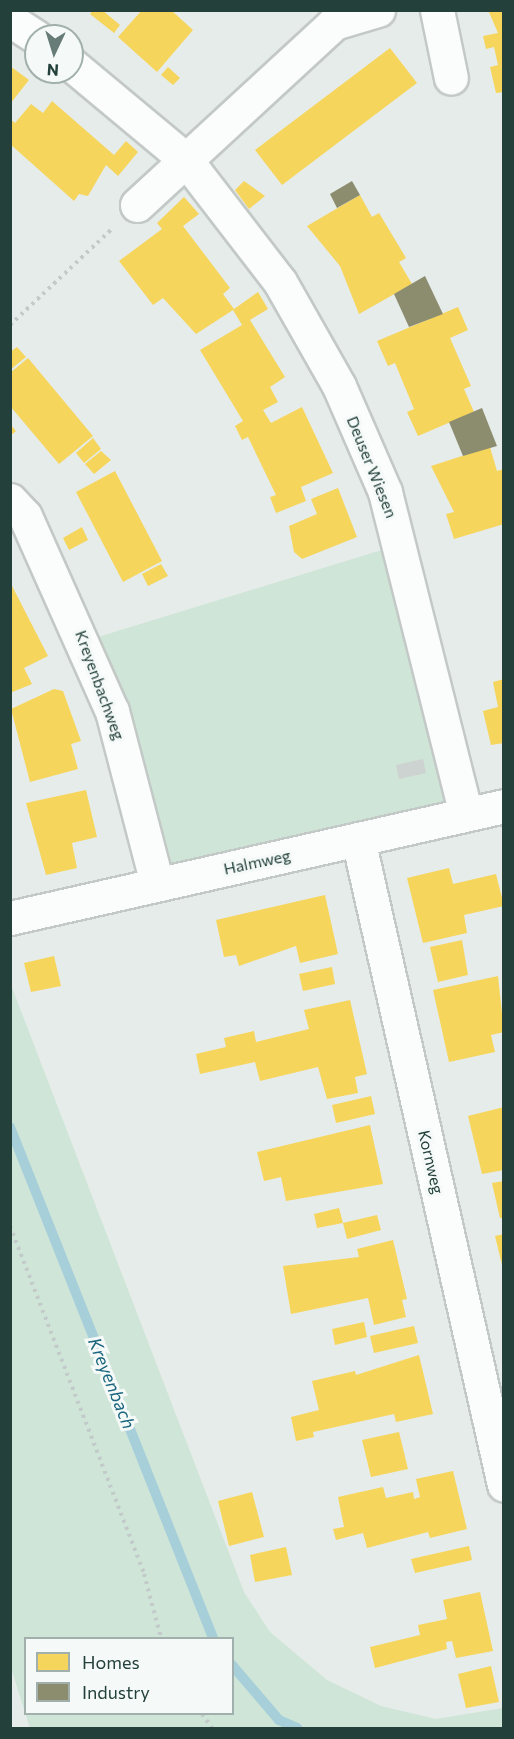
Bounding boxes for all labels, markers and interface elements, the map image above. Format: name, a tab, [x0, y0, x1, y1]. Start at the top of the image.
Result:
north arrow	[24, 24, 84, 84]
text: N	[46, 61, 59, 80]
street label: Deuser Wiesen	[343, 413, 401, 521]
street label: Kreyenbachweg	[71, 628, 129, 742]
street label: Halmweg	[222, 846, 292, 878]
street label: Kornweg	[414, 1128, 448, 1196]
water label: Kreyenbach	[84, 1334, 140, 1432]
legend	[24, 1637, 234, 1715]
text: Homes	[82, 1651, 140, 1673]
text: Industry	[82, 1681, 150, 1703]

